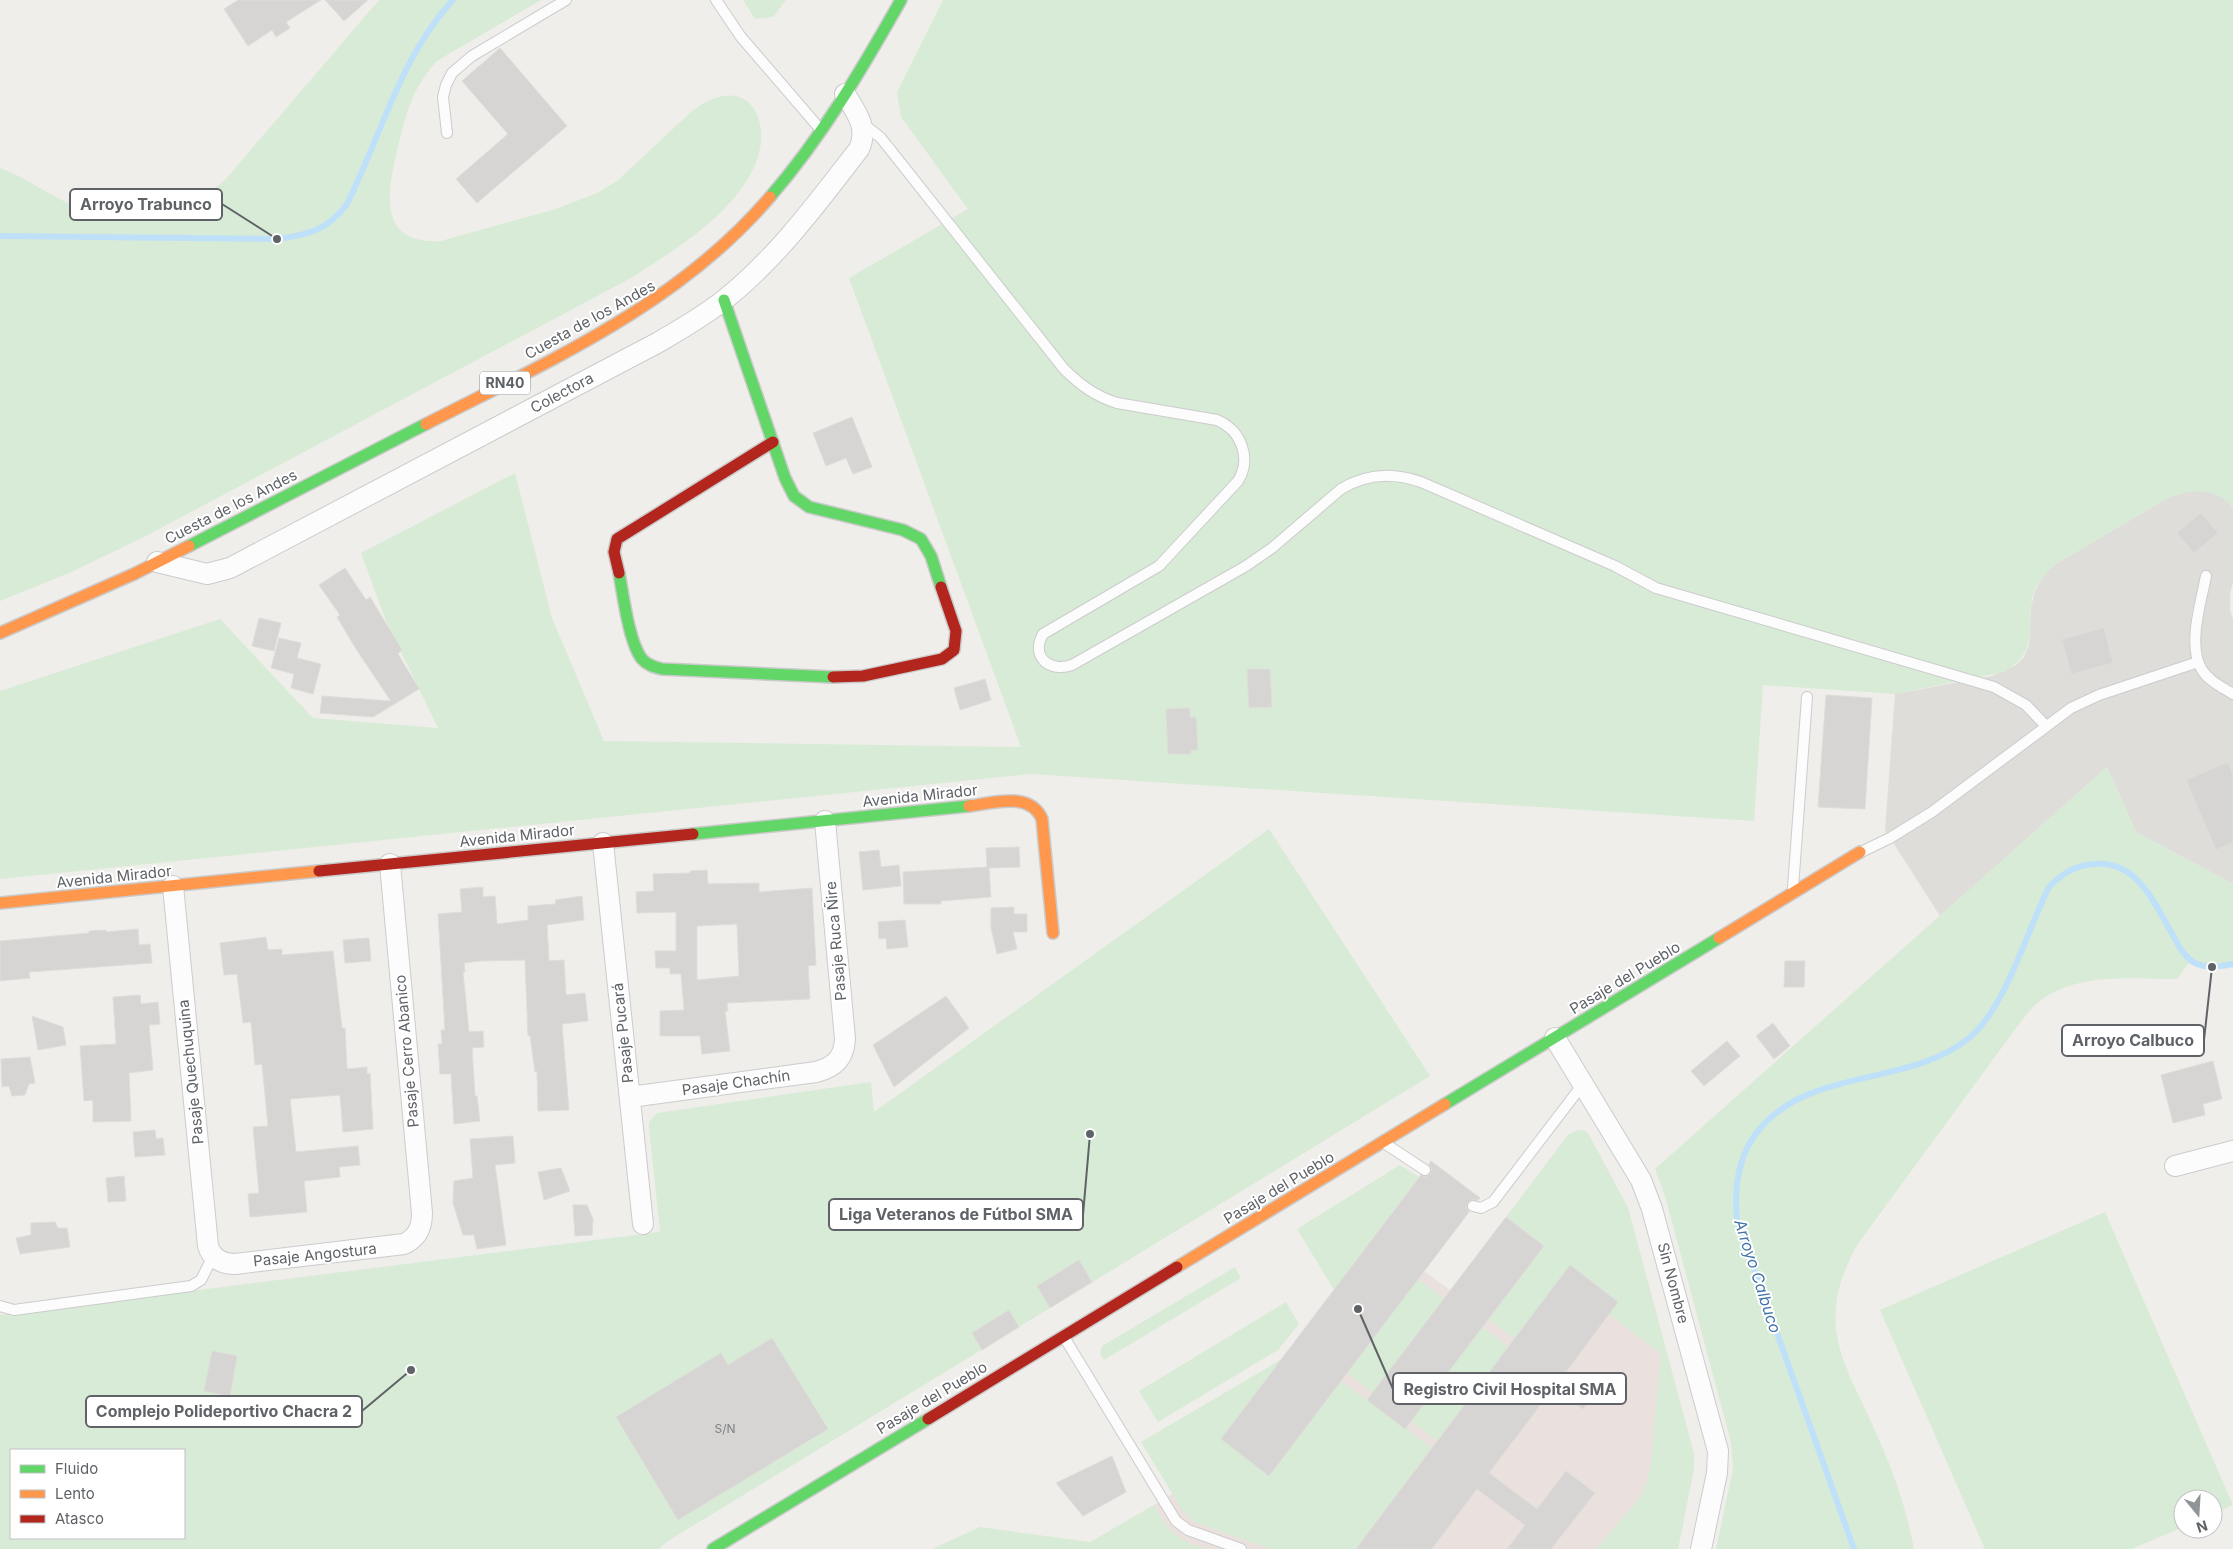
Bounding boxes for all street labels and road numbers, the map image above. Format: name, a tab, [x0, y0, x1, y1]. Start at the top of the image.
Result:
street label: Cuesta de los Andes	[521, 276, 658, 363]
street label: Colectora	[527, 368, 597, 417]
road number: RN40	[480, 372, 530, 394]
street label: Cuesta de los Andes	[161, 465, 300, 548]
street label: Avenida Mirador	[861, 780, 979, 811]
street label: Avenida Mirador	[458, 820, 576, 851]
street label: Avenida Mirador	[55, 861, 173, 892]
street label: Pasaje Ruca Ñire	[821, 880, 850, 1002]
street label: Pasaje del Pueblo	[1566, 937, 1684, 1018]
street label: Pasaje Cerro Abanico	[390, 974, 423, 1128]
street label: Pasaje Pucará	[608, 982, 637, 1084]
street label: Pasaje Quechuquina	[173, 999, 208, 1145]
street label: Pasaje Chachín	[681, 1066, 791, 1100]
street label: Pasaje del Pueblo	[1220, 1147, 1338, 1228]
street label: Pasaje Angostura	[252, 1239, 378, 1270]
street label: Sin Nombre	[1654, 1240, 1693, 1325]
street label: Pasaje del Pueblo	[873, 1357, 991, 1438]

